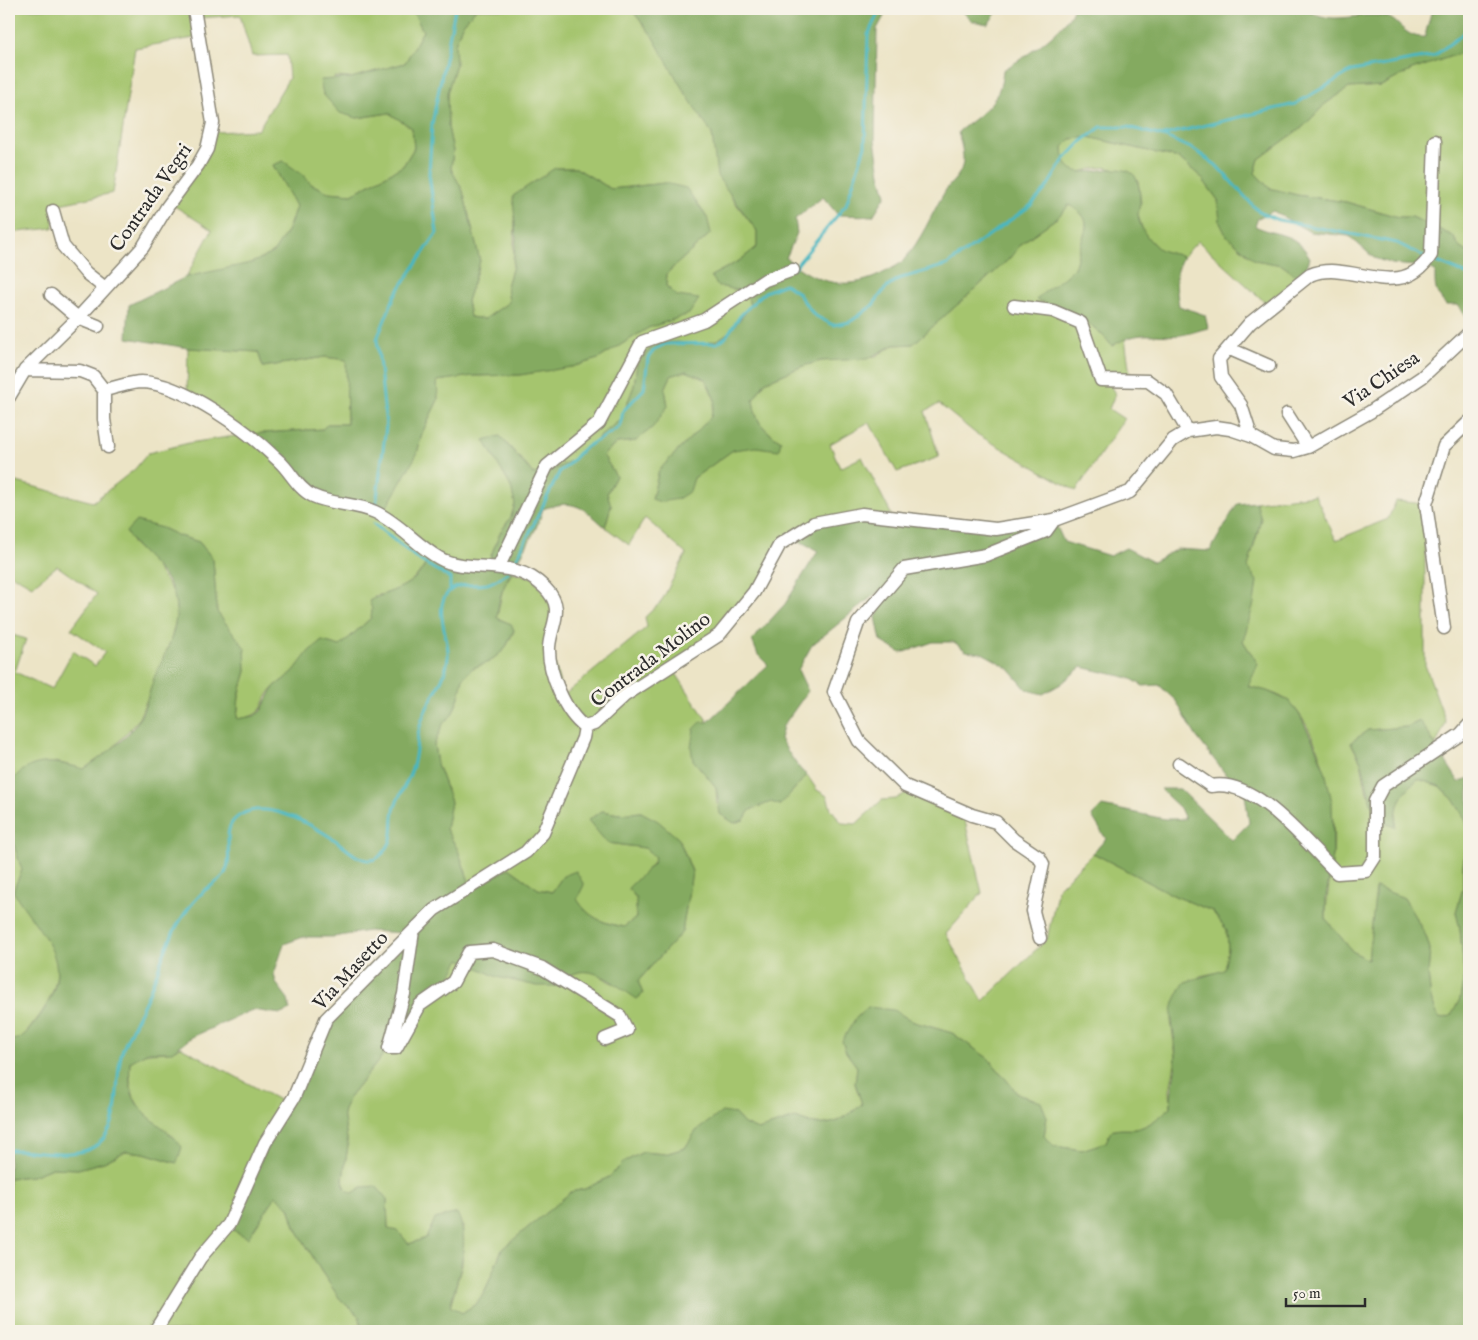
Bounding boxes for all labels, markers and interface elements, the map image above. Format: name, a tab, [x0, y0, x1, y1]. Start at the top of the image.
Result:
street label: Contrada Vegri	[105, 139, 198, 257]
street label: Via Chiesa	[1338, 345, 1425, 415]
street label: Contrada Molino	[586, 607, 716, 713]
street label: Via Masetto	[307, 926, 394, 1017]
scale bar	[1286, 1275, 1364, 1307]
text: 50 m	[1293, 1284, 1321, 1303]

